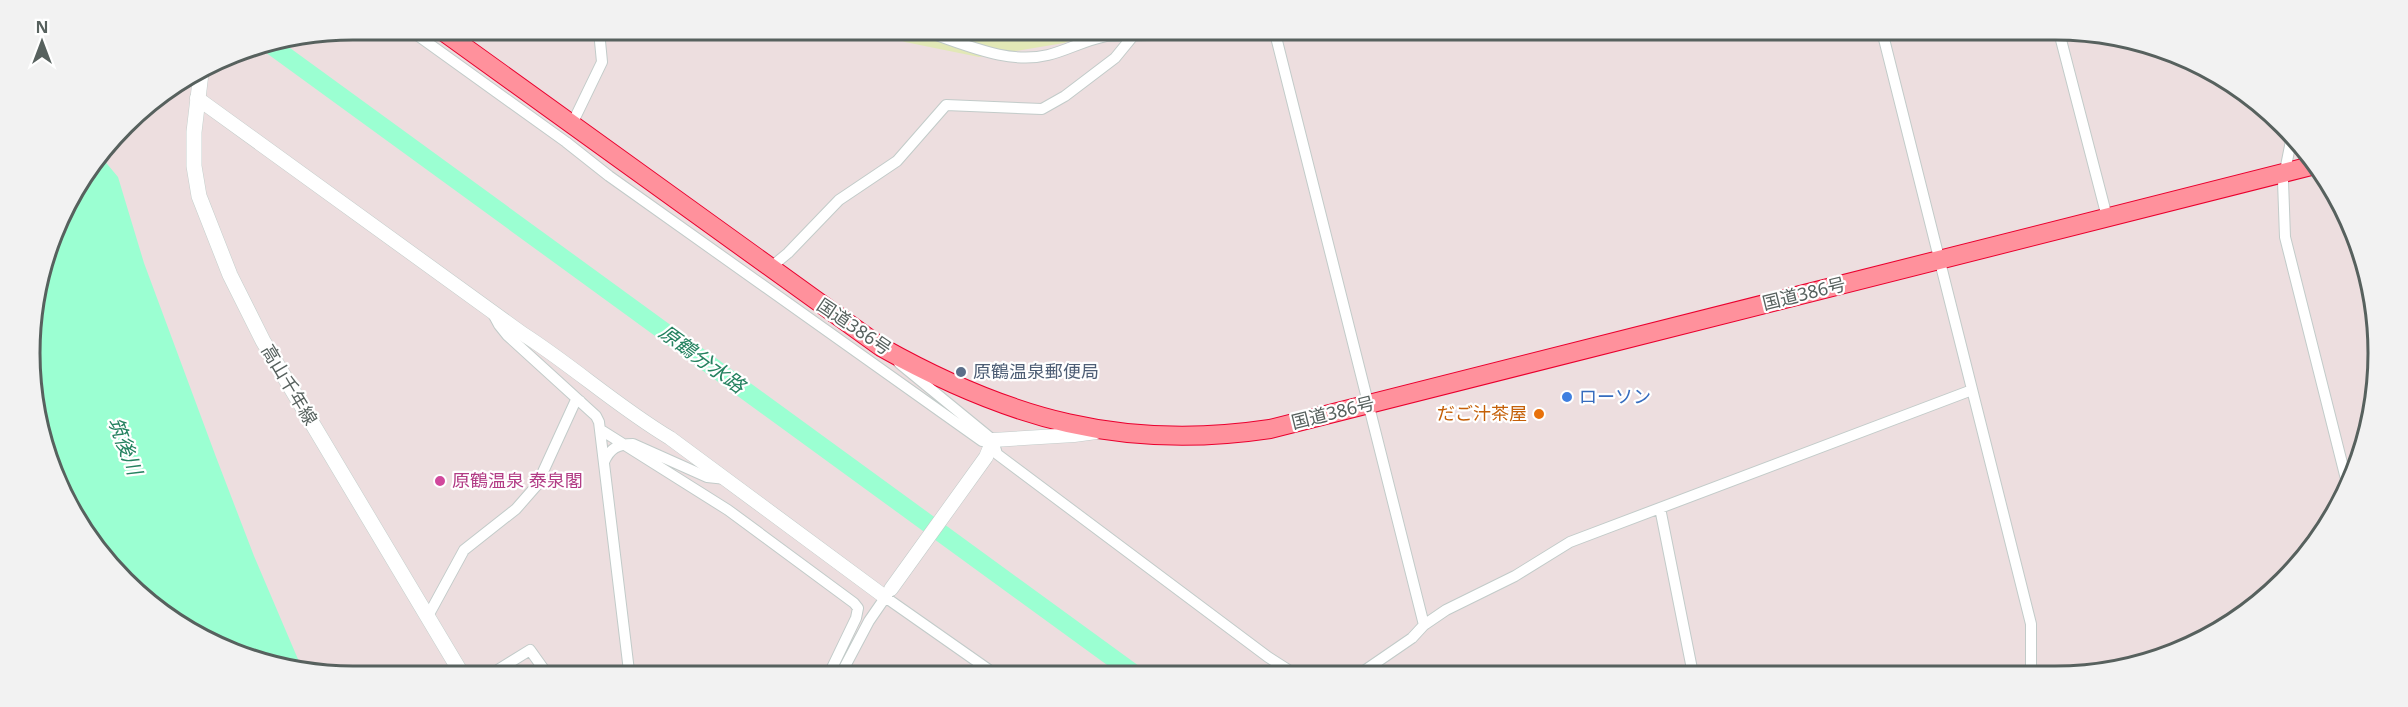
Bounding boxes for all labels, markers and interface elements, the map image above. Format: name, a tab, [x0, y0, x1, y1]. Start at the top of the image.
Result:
north arrow	[12, 12, 72, 72]
text: N	[35, 16, 49, 38]
street label: 国道386号	[1760, 271, 1848, 315]
street label: 国道386号	[813, 292, 896, 360]
water label: 原鶴分水路	[654, 318, 752, 400]
street label: 高山千年線	[256, 340, 323, 429]
place label: 原鶴温泉郵便局	[973, 359, 1099, 383]
marker: 原鶴温泉郵便局	[954, 365, 968, 379]
place label: ローソン	[1579, 384, 1651, 408]
street label: 国道386号	[1289, 390, 1377, 434]
marker: ローソン	[1560, 390, 1574, 404]
place label: だご汁茶屋	[1437, 401, 1527, 425]
marker: だご汁茶屋	[1532, 407, 1546, 421]
water label: 筑後川	[102, 413, 150, 481]
place label: 原鶴温泉 泰泉閣	[452, 468, 583, 492]
marker: 原鶴温泉 泰泉閣	[433, 474, 447, 488]

